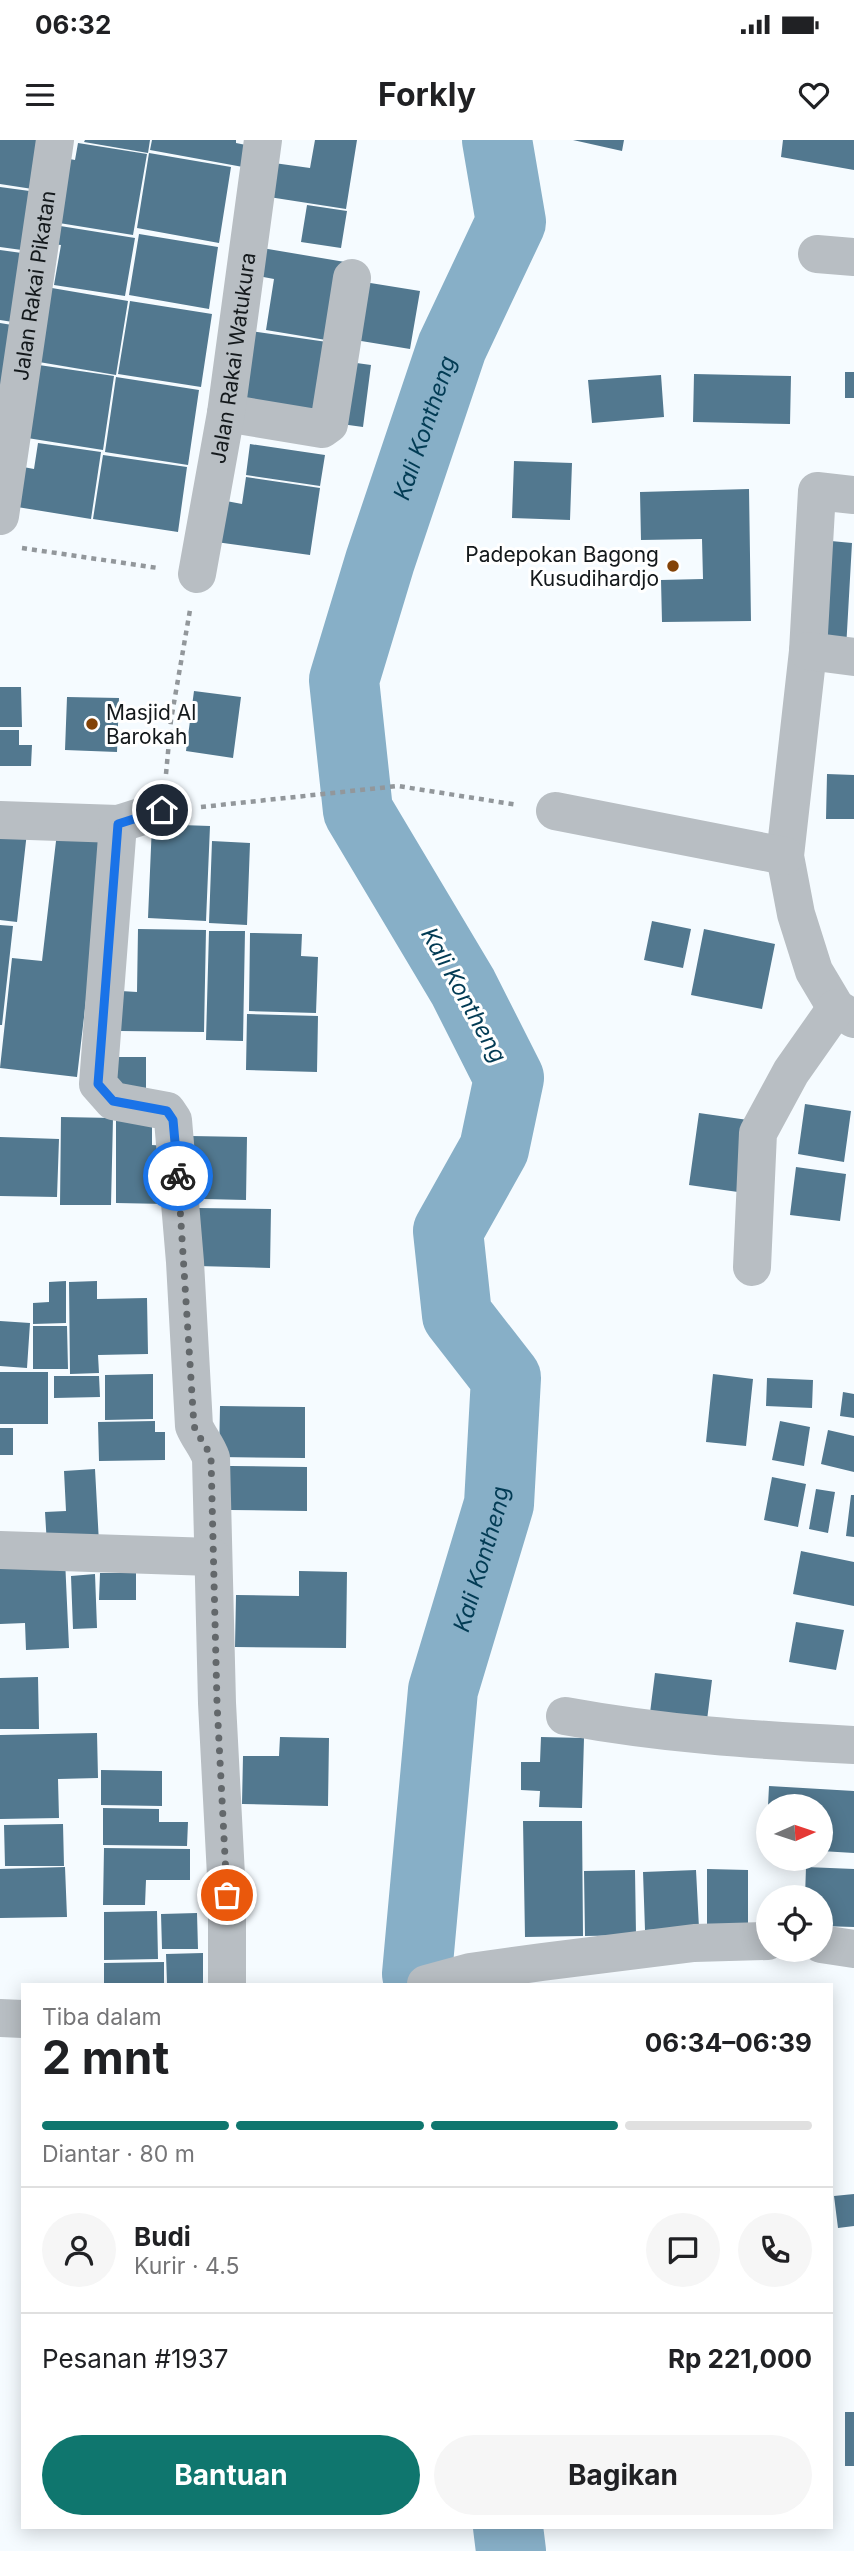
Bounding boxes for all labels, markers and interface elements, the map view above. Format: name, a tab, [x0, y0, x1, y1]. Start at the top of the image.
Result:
text: 06:32	[35, 9, 111, 40]
text: Forkly	[378, 75, 476, 114]
icon: menu	[21, 76, 59, 114]
icon: heart	[795, 76, 833, 114]
street label: Jalan Rakai Pikatan	[7, 189, 60, 382]
street label: Jalan Rakai Watukura	[205, 251, 260, 465]
water label: Kali Kontheng	[387, 352, 462, 504]
place label: Padepokan Bagong Kusudihardjo	[465, 542, 659, 591]
marker: Padepokan Bagong Kusudihardjo	[665, 558, 681, 574]
place label: Masjid Al Barokah	[106, 700, 196, 749]
marker: Masjid Al Barokah	[84, 716, 100, 732]
pin	[132, 780, 192, 840]
icon: home	[143, 791, 181, 829]
water label: Kali Kontheng	[415, 922, 513, 1068]
courier	[143, 1141, 213, 1211]
icon: bike	[159, 1157, 197, 1195]
water label: Kali Kontheng	[447, 1486, 514, 1635]
north arrow	[756, 1794, 833, 1871]
map controls	[756, 1794, 833, 1962]
pin	[197, 1865, 257, 1925]
icon: bag	[208, 1876, 246, 1914]
button: locate	[756, 1885, 833, 1962]
text: Tiba dalam	[42, 2003, 162, 2031]
text: 06:34–06:39	[645, 2027, 812, 2058]
text: 2 mnt	[42, 2029, 169, 2085]
text: Diantar · 80 m	[42, 2140, 195, 2168]
button: person	[42, 2213, 116, 2287]
button: chat	[646, 2213, 720, 2287]
button: phone	[738, 2213, 812, 2287]
text: Budi	[134, 2221, 191, 2252]
text: Kurir · 4.5	[134, 2252, 239, 2280]
text: Pesanan #1937	[42, 2343, 229, 2374]
text: Rp 221,000	[668, 2343, 812, 2374]
button: Bantuan	[42, 2435, 420, 2515]
button: Bagikan	[434, 2435, 812, 2515]

